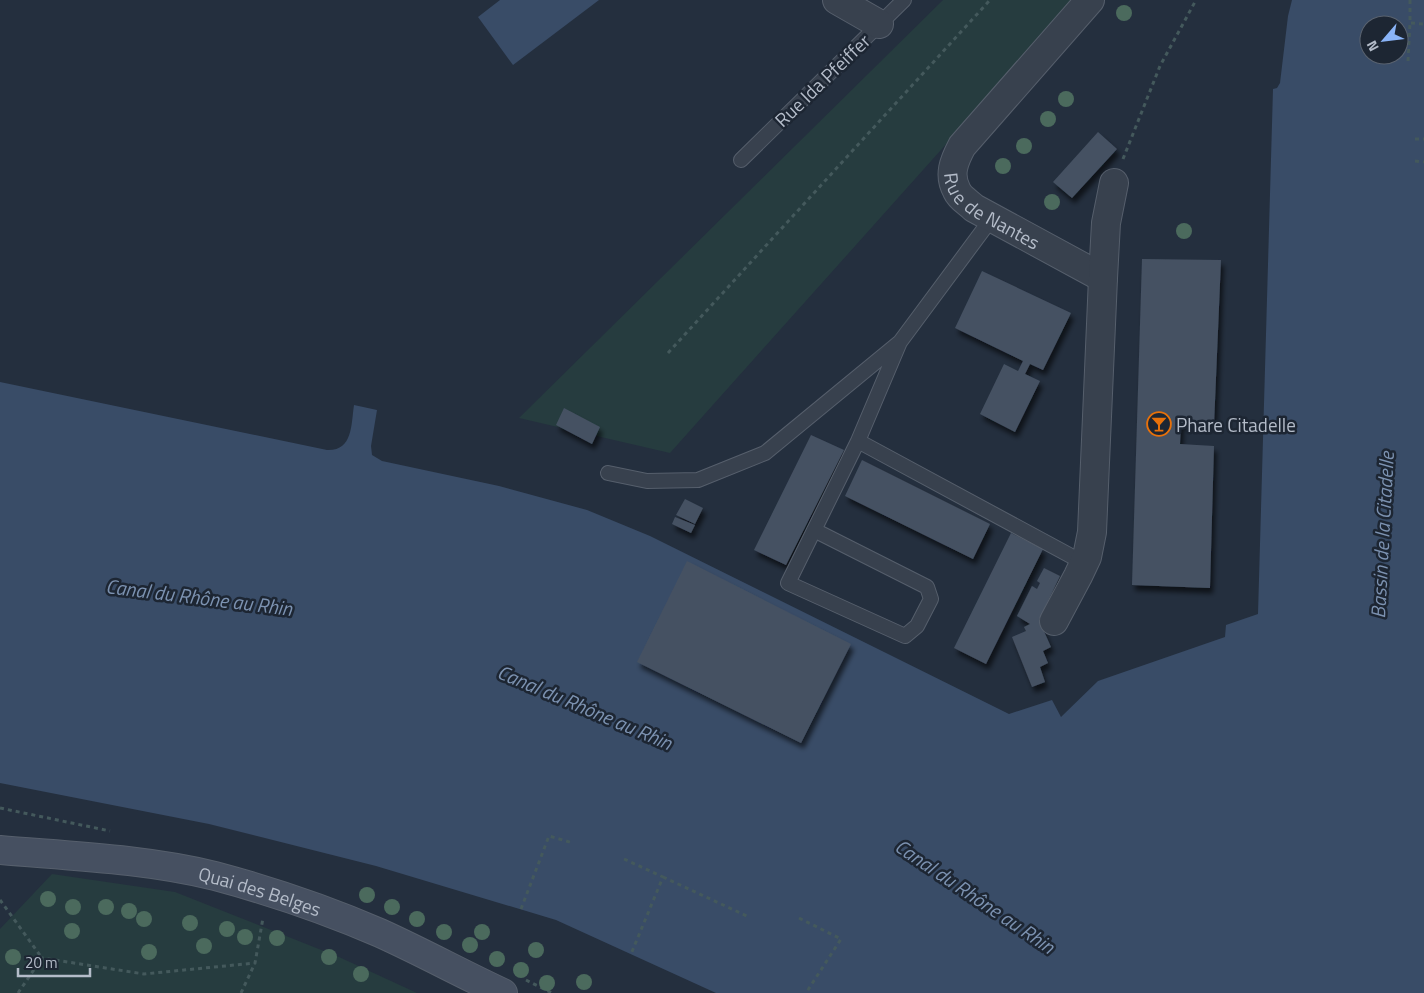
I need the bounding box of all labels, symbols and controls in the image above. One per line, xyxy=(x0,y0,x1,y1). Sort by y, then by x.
north arrow xyxy=(1359,15,1409,65)
street label: Rue Ida Pfeiffer xyxy=(767,26,877,133)
text: N xyxy=(1361,37,1384,56)
street label: Rue de Nantes xyxy=(938,171,1046,256)
place label: Phare Citadelle xyxy=(1176,410,1296,439)
bar icon: Phare Citadelle xyxy=(1146,411,1172,437)
water label: Bassin de la Citadelle xyxy=(1362,449,1402,619)
water label: Canal du Rhône au Rhin xyxy=(104,570,295,624)
water label: Canal du Rhône au Rhin xyxy=(493,656,678,758)
water label: Canal du Rhône au Rhin xyxy=(889,831,1062,962)
street label: Quai des Belges xyxy=(196,858,326,923)
scale bar xyxy=(18,946,90,978)
text: 20 m xyxy=(25,951,58,974)

